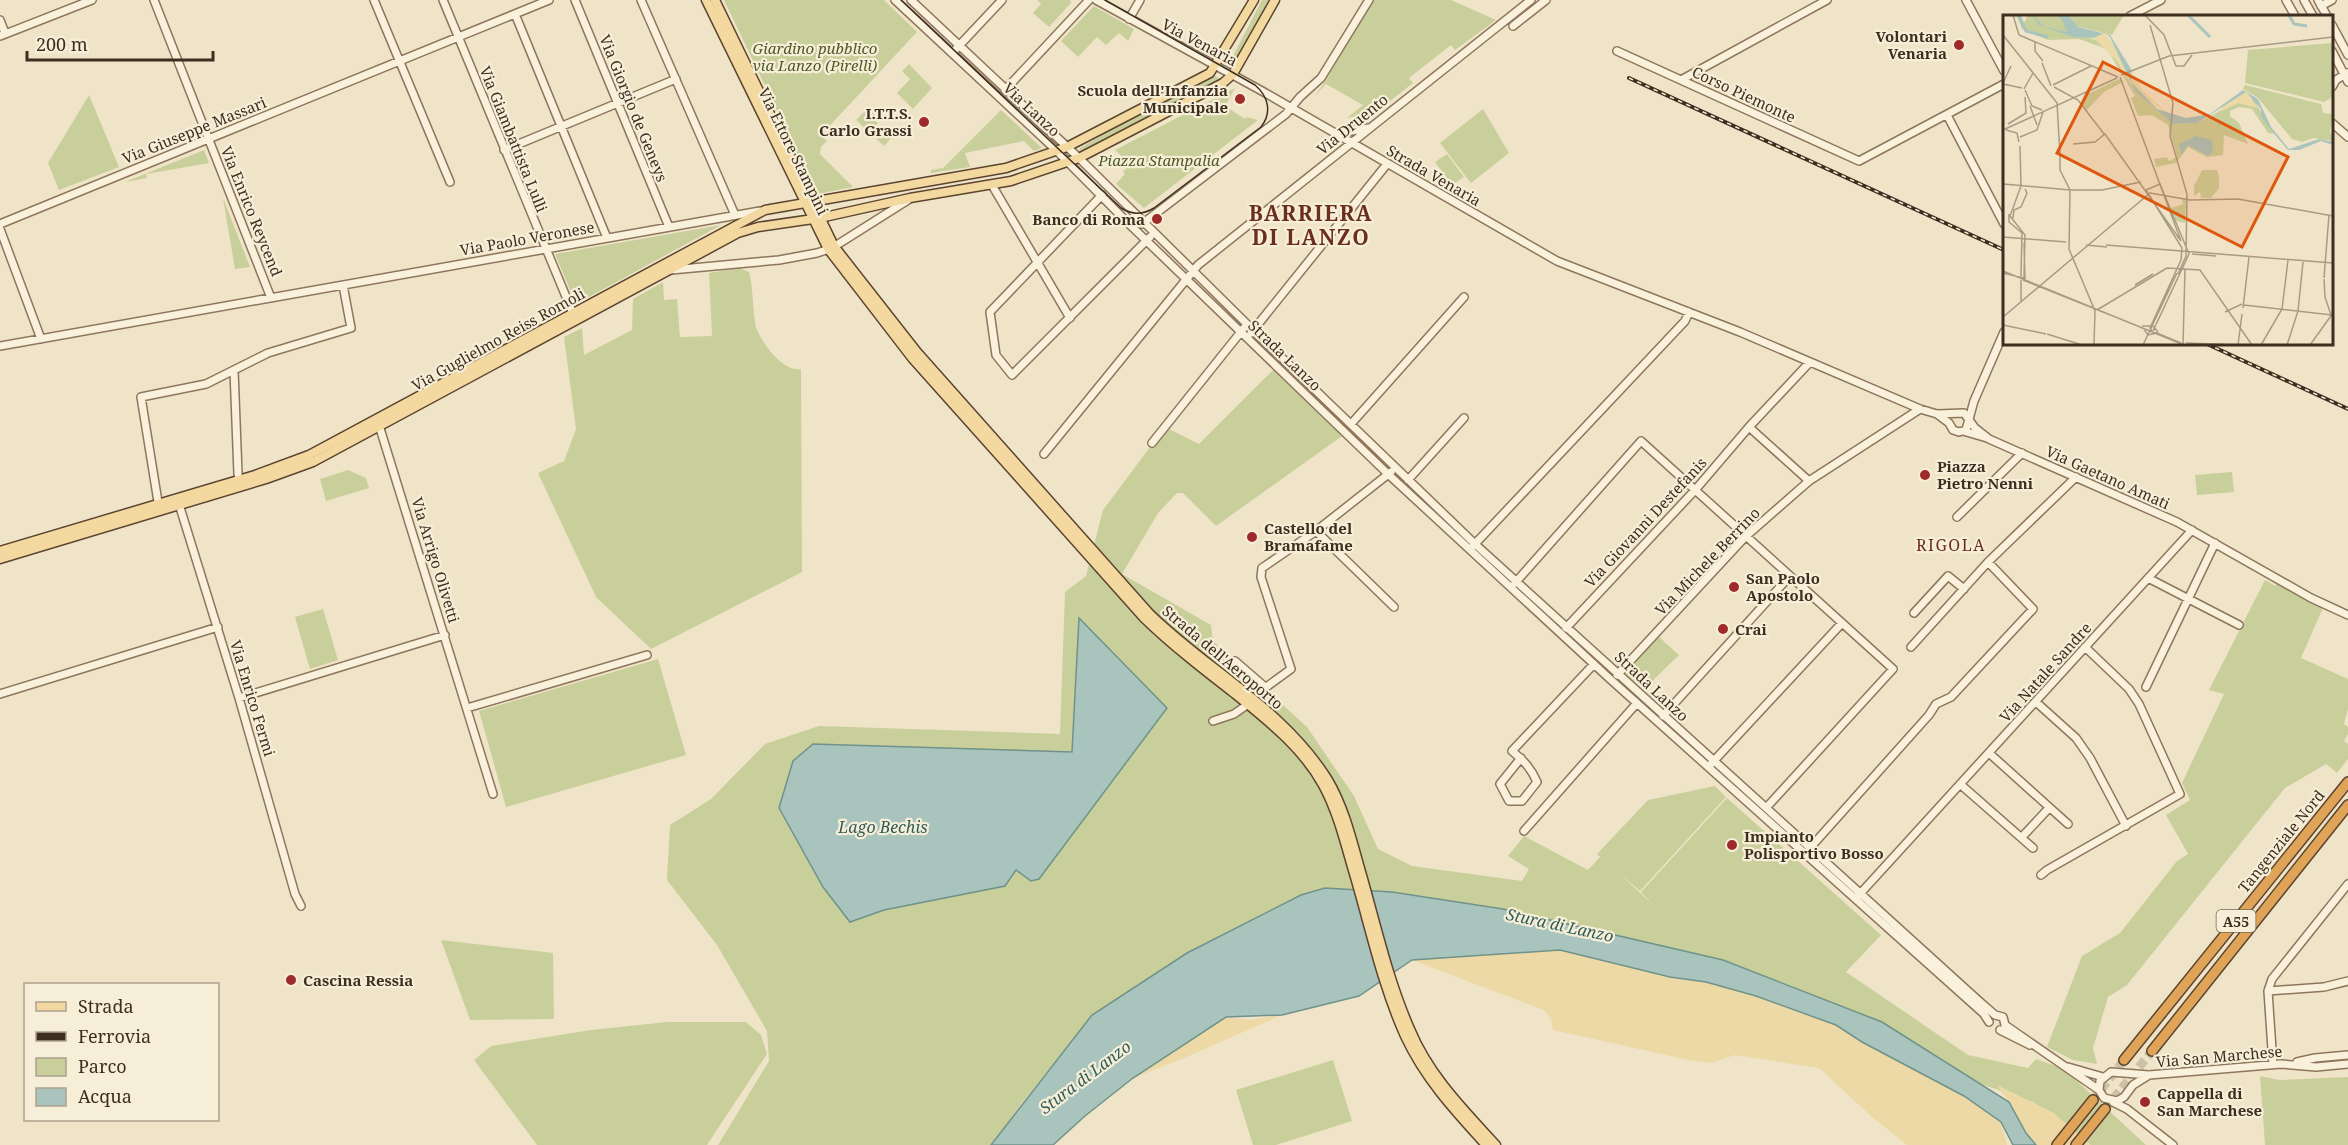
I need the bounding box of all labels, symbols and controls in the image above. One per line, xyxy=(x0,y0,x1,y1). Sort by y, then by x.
street label: Via Venaria xyxy=(1159,14,1241,70)
inset map xyxy=(2003,15,2333,345)
scale bar xyxy=(27,24,213,62)
place label: Volontari Venaria xyxy=(1876,26,1948,63)
text: 200 m xyxy=(36,32,88,56)
street label: Via Giorgio de Geneys xyxy=(595,32,673,185)
park label: Giardino pubblico via Lanzo (Pirelli) xyxy=(753,38,877,75)
marker: Volontari Venaria xyxy=(1952,38,1966,52)
street label: Corso Piemonte xyxy=(1689,61,1799,127)
street label: Via Giambattista Lulli xyxy=(476,63,553,215)
street label: Via Lanzo xyxy=(999,77,1065,141)
place label: Scuola dell'Infanzia Municipale xyxy=(1077,80,1228,117)
street label: Via Ettore Stampini xyxy=(754,84,834,218)
street label: Via Druento xyxy=(1312,89,1392,159)
street label: Via Giuseppe Massari xyxy=(119,92,269,168)
marker: Scuola dell'Infanzia Municipale xyxy=(1233,92,1247,106)
place label: I.T.T.S. Carlo Grassi xyxy=(819,103,913,140)
marker: I.T.T.S. Carlo Grassi xyxy=(917,115,931,129)
street label: Strada Venaria xyxy=(1383,140,1485,210)
street label: Via Enrico Reycend xyxy=(217,143,287,279)
park label: Piazza Stampalia xyxy=(1097,150,1220,170)
district label: BARRIERA DI LANZO xyxy=(1249,199,1373,251)
place label: Banco di Roma xyxy=(1032,209,1145,229)
marker: Banco di Roma xyxy=(1150,212,1164,226)
street label: Via Paolo Veronese xyxy=(458,216,596,260)
street label: Via Guglielmo Reiss Romoli xyxy=(408,283,588,395)
street label: Strada Lanzo xyxy=(1244,315,1326,395)
street label: Via Gaetano Amati xyxy=(2043,441,2173,513)
street label: Via Giovanni Destefanis xyxy=(1579,453,1711,591)
place label: Piazza Pietro Nenni xyxy=(1937,456,2034,493)
marker: Piazza Pietro Nenni xyxy=(1918,468,1932,482)
street label: Via Arrigo Olivetti xyxy=(407,495,465,625)
street label: Via Michele Berrino xyxy=(1650,503,1764,619)
place label: Castello del Bramafame xyxy=(1264,518,1353,555)
marker: Castello del Bramafame xyxy=(1245,530,1259,544)
district label: RIGOLA xyxy=(1916,534,1986,556)
place label: San Paolo Apostolo xyxy=(1746,568,1820,605)
marker: San Paolo Apostolo xyxy=(1727,580,1741,594)
street label: Strada dell'Aeroporto xyxy=(1158,601,1288,713)
street label: Via Natale Sandre xyxy=(1995,618,2095,726)
place label: Crai xyxy=(1735,619,1768,639)
marker: Crai xyxy=(1716,622,1730,636)
street label: Via Enrico Fermi xyxy=(226,638,280,759)
street label: Strada Lanzo xyxy=(1611,647,1693,725)
street label: Tangenziale Nord xyxy=(2233,786,2329,896)
water label: Lago Bechis xyxy=(837,816,928,838)
place label: Impianto Polisportivo Bosso xyxy=(1744,826,1884,863)
marker: Impianto Polisportivo Bosso xyxy=(1725,838,1739,852)
water label: Stura di Lanzo xyxy=(1504,903,1616,947)
road number: A55 xyxy=(2216,910,2256,932)
place label: Cascina Ressia xyxy=(303,970,413,990)
marker: Cascina Ressia xyxy=(284,973,298,987)
legend xyxy=(24,983,219,1121)
text: Strada xyxy=(78,994,134,1018)
text: Ferrovia xyxy=(78,1024,151,1048)
water label: Stura di Lanzo xyxy=(1035,1035,1135,1119)
street label: Via San Marchese xyxy=(2155,1041,2283,1071)
text: Parco xyxy=(78,1054,127,1078)
place label: Cappella di San Marchese xyxy=(2157,1083,2262,1120)
text: Acqua xyxy=(78,1084,132,1108)
marker: Cappella di San Marchese xyxy=(2138,1095,2152,1109)

